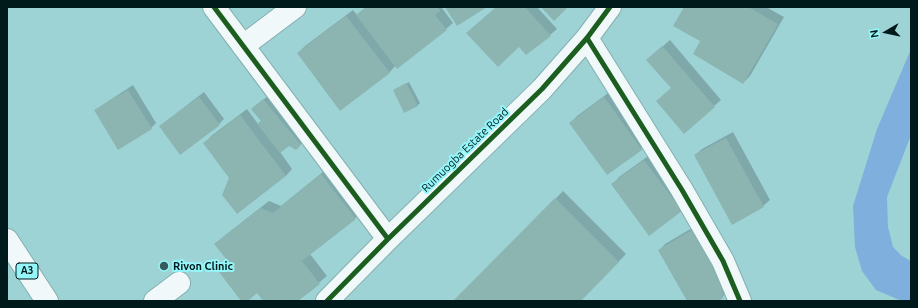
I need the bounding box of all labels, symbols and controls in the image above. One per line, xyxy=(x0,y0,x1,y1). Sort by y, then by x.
north arrow xyxy=(866,12,906,52)
text: N xyxy=(868,29,881,39)
street label: Rumuogba Estate Road xyxy=(419,105,511,195)
place label: Rivon Clinic xyxy=(173,259,233,273)
marker: Rivon Clinic xyxy=(158,260,170,272)
road number: A3 xyxy=(16,263,38,279)

